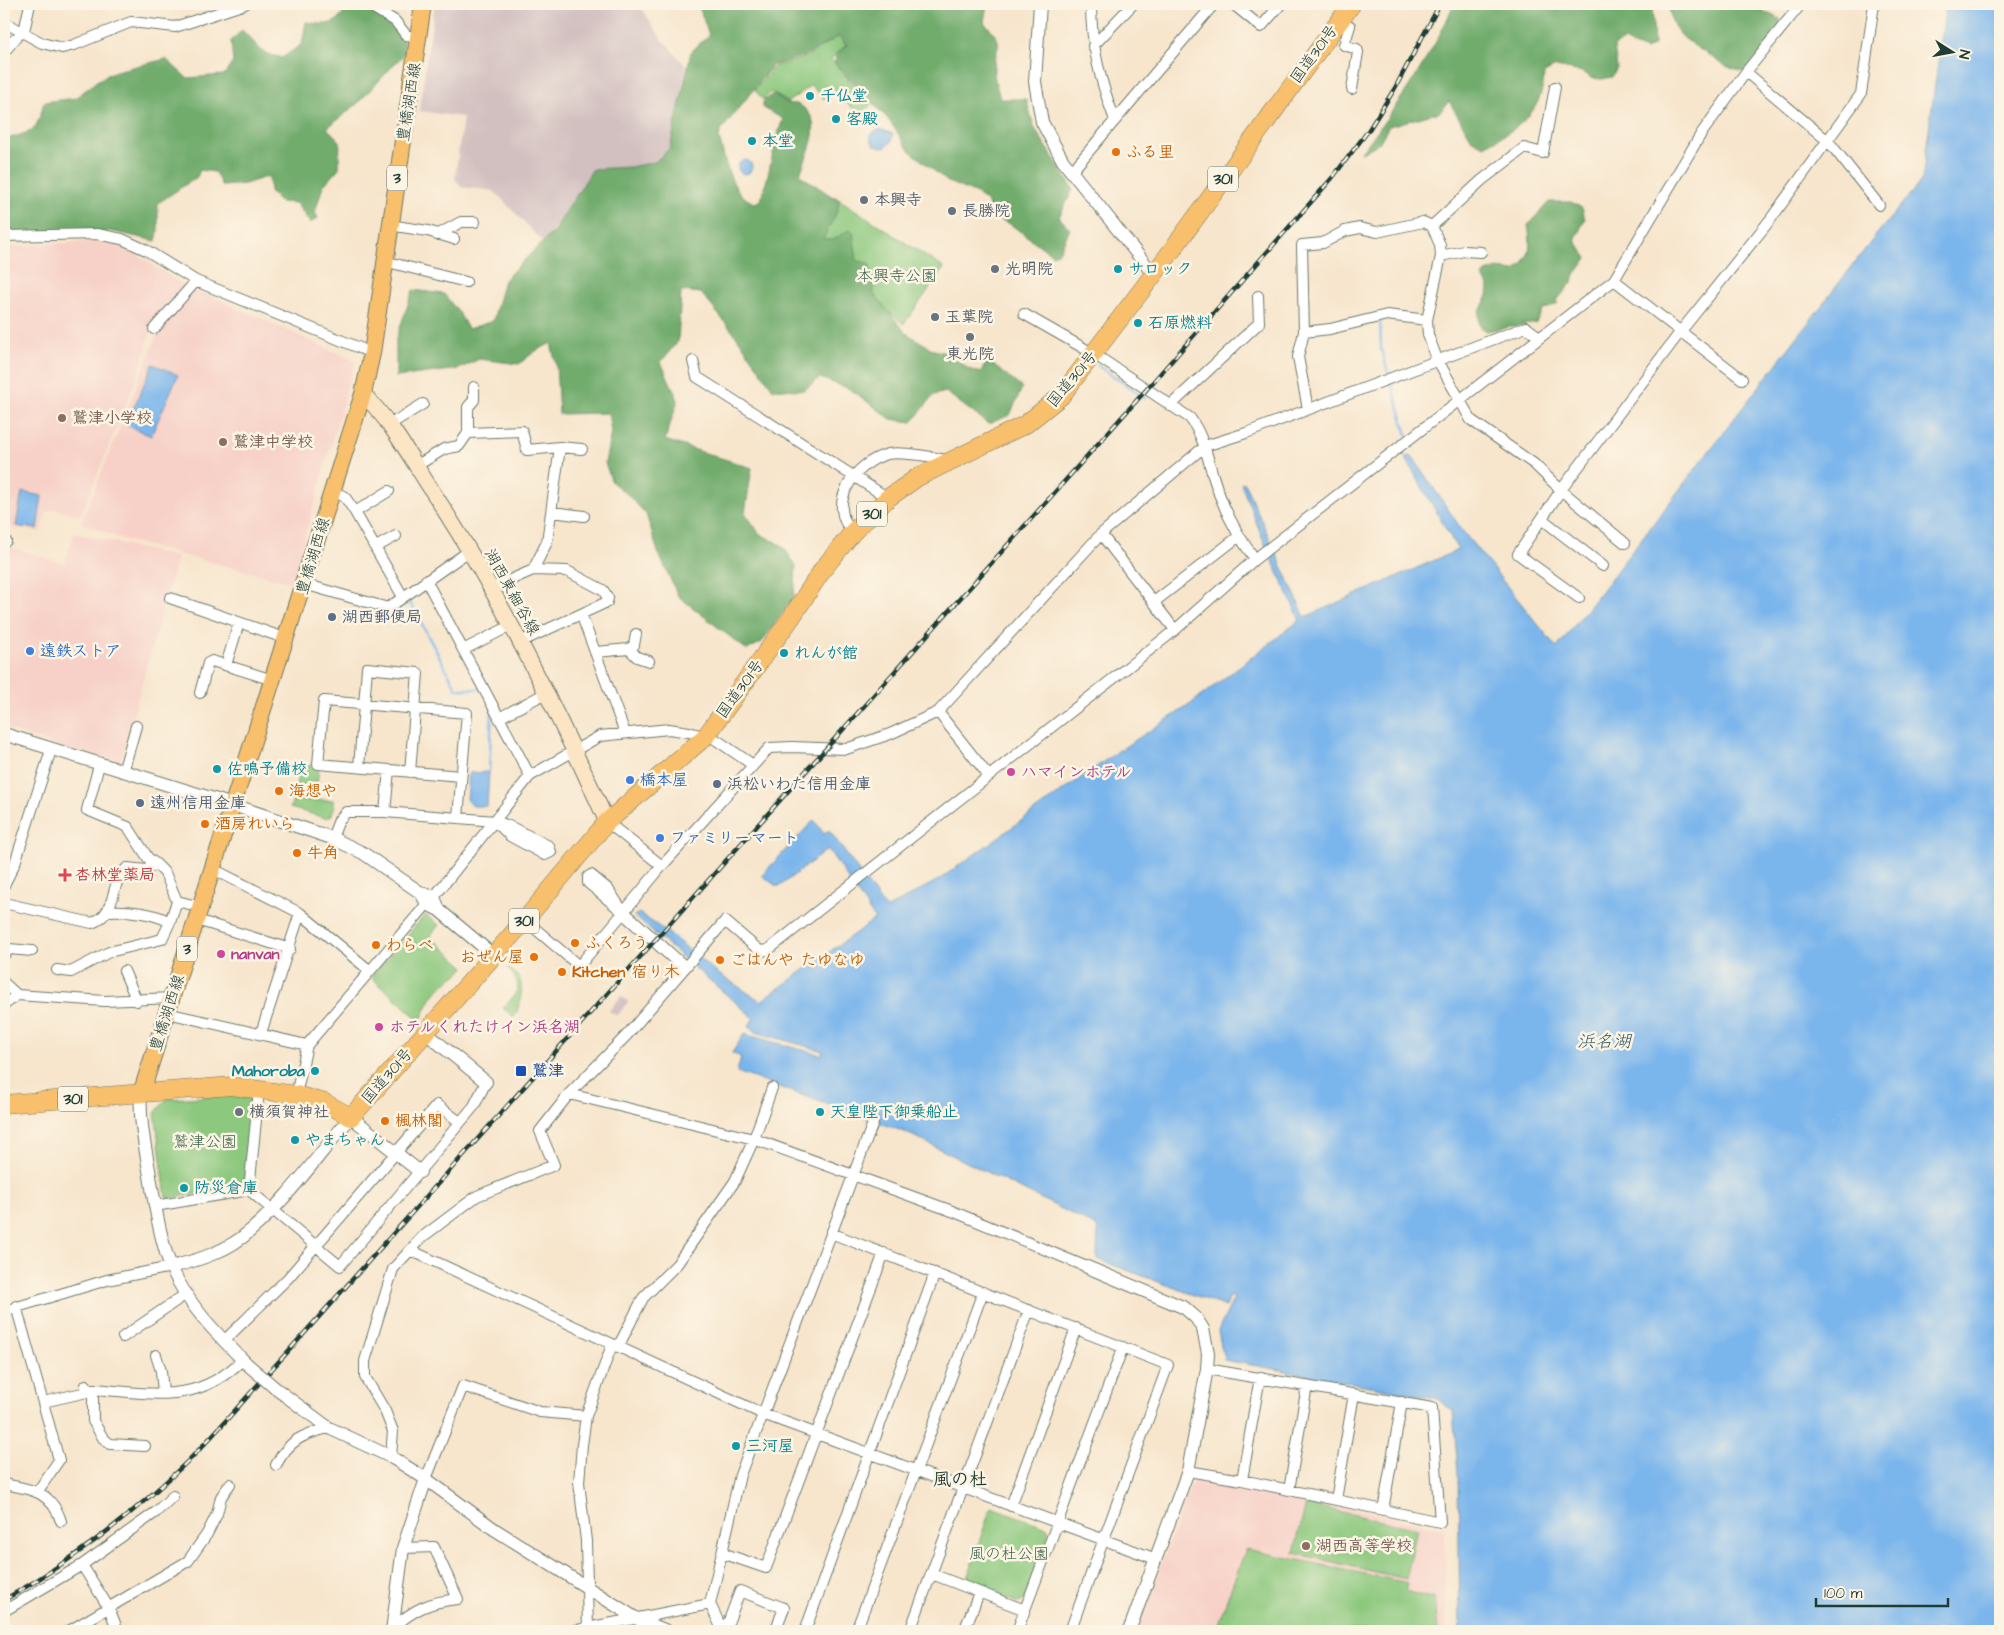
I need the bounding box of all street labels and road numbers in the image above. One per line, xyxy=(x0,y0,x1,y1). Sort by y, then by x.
street label: 国道301号 xyxy=(1285,20,1343,88)
street label: 豊橋湖西線 xyxy=(392,61,426,143)
road number: 3 xyxy=(387,166,407,190)
road number: 301 xyxy=(1208,166,1238,192)
street label: 国道301号 xyxy=(1042,346,1102,412)
road number: 301 xyxy=(857,502,887,526)
street label: 豊橋湖西線 xyxy=(291,515,335,597)
street label: 湖西東細谷線 xyxy=(479,545,545,639)
street label: 国道301号 xyxy=(711,655,769,723)
road number: 301 xyxy=(509,908,539,934)
road number: 3 xyxy=(177,936,197,962)
street label: 豊橋湖西線 xyxy=(144,972,190,1054)
street label: 国道301号 xyxy=(356,1043,418,1109)
road number: 301 xyxy=(58,1086,88,1112)

